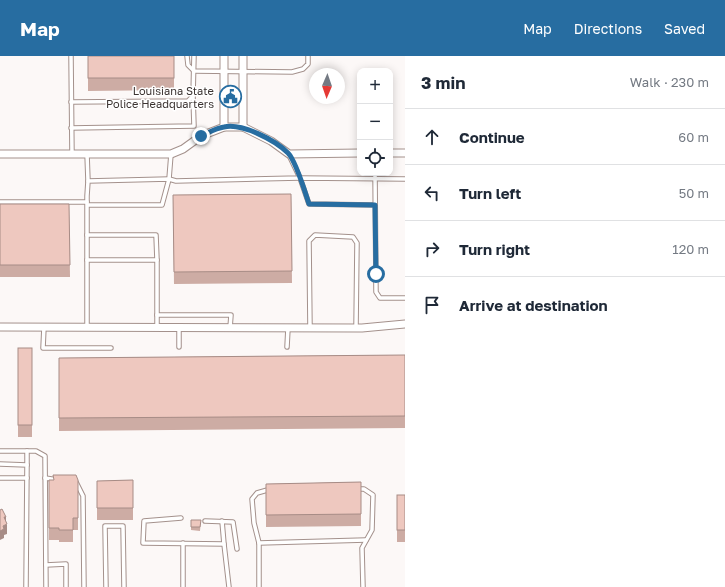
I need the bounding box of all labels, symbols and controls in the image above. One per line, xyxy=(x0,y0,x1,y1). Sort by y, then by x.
text: Map xyxy=(20,17,60,40)
text: Map xyxy=(523,20,552,37)
text: Directions xyxy=(574,20,642,37)
text: Saved xyxy=(664,20,705,37)
north arrow xyxy=(309,68,345,104)
map controls xyxy=(357,68,393,176)
button: + xyxy=(357,68,393,104)
text: 3 min xyxy=(421,72,465,93)
text: Walk · 230 m xyxy=(630,74,709,90)
place label: Louisiana State Police Headquarters xyxy=(106,84,214,110)
public building icon: Louisiana State Police Headquarters xyxy=(217,84,243,110)
button: − xyxy=(357,104,393,140)
icon: ahead xyxy=(421,126,443,148)
route end xyxy=(192,127,210,145)
text: Continue xyxy=(459,128,525,146)
text: 60 m xyxy=(678,129,709,145)
button: locate xyxy=(357,140,393,176)
icon: left xyxy=(421,182,443,204)
text: Turn left xyxy=(459,184,521,202)
text: 50 m xyxy=(679,185,709,201)
icon: right xyxy=(421,238,443,260)
text: Turn right xyxy=(459,240,530,258)
text: 120 m xyxy=(672,241,709,257)
route start xyxy=(367,265,385,283)
icon: arrive xyxy=(421,294,443,316)
text: Arrive at destination xyxy=(459,296,608,314)

